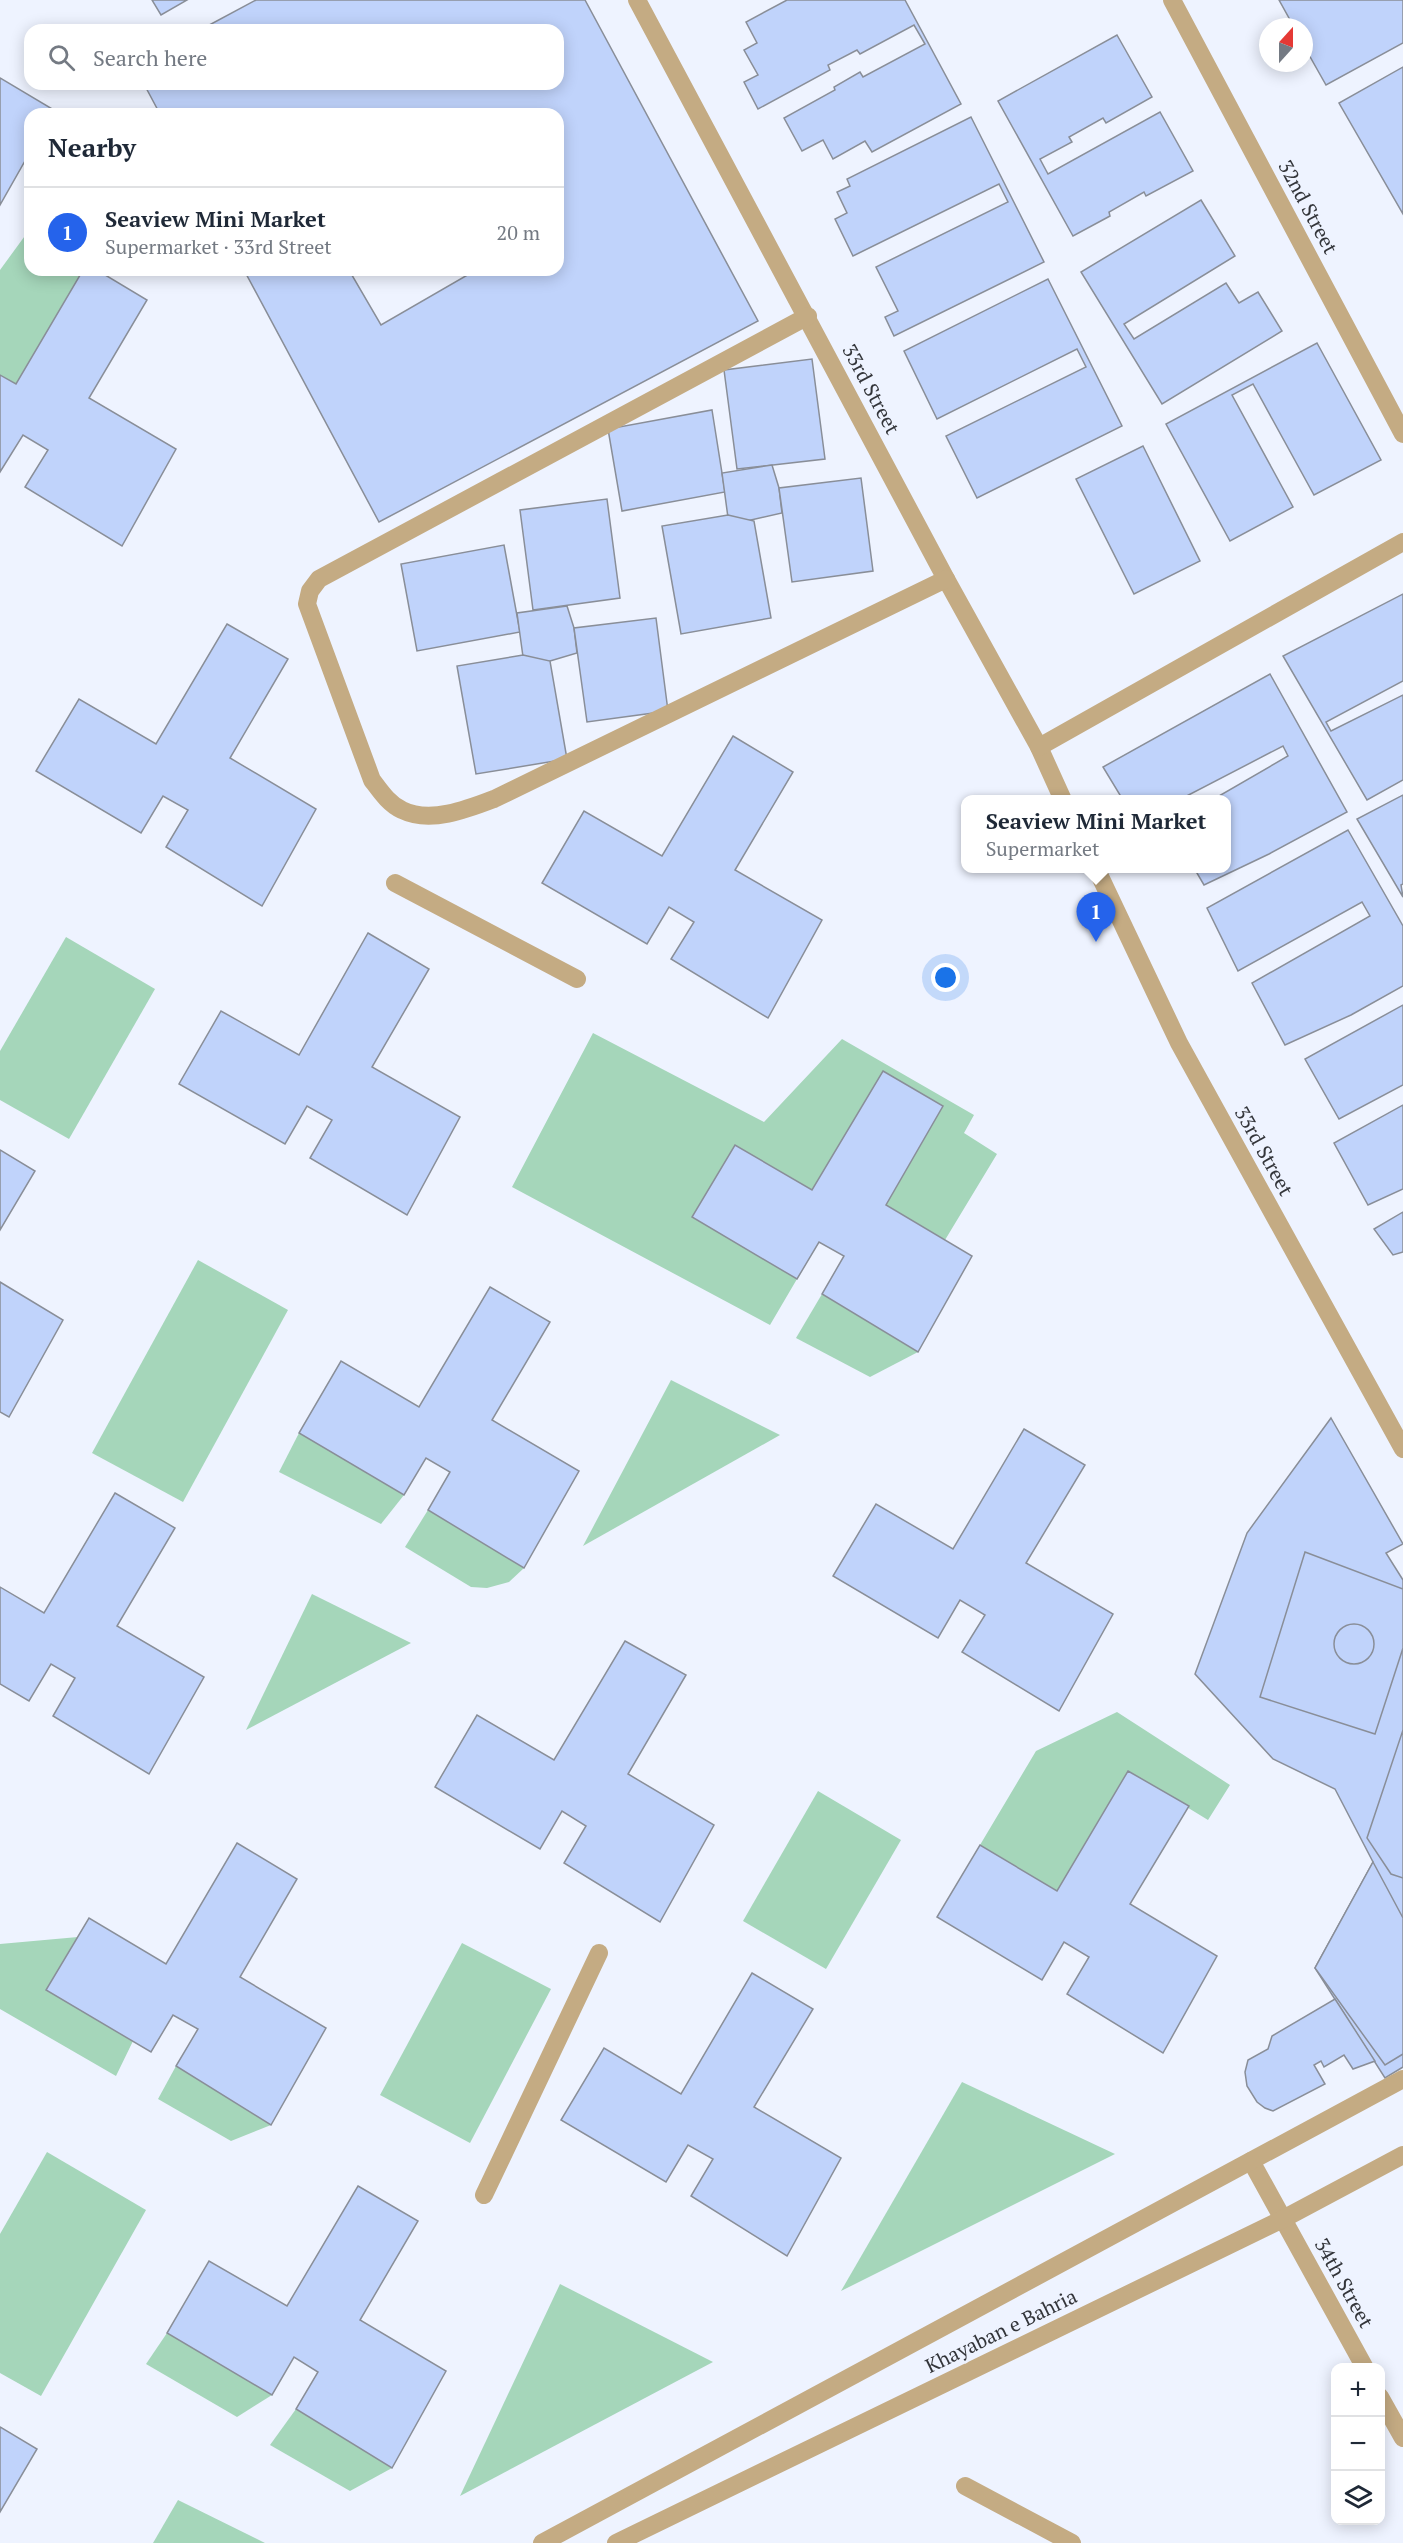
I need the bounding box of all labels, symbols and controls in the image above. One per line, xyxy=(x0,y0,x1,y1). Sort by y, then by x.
north arrow xyxy=(1259,18,1313,72)
search box xyxy=(24,24,564,90)
icon: search xyxy=(45,41,78,74)
text: Search here xyxy=(93,43,207,72)
text: Nearby xyxy=(48,130,136,164)
street label: 32nd Street xyxy=(1272,155,1345,259)
text: Seaview Mini Market xyxy=(105,204,326,233)
text: 1 xyxy=(62,219,73,246)
text: 20 m xyxy=(497,219,540,246)
text: Supermarket · 33rd Street xyxy=(105,233,332,260)
street label: 33rd Street xyxy=(836,339,907,439)
popup xyxy=(961,795,1231,873)
text: Seaview Mini Market xyxy=(986,806,1206,835)
text: Supermarket xyxy=(986,835,1100,862)
pin: 1 xyxy=(1076,892,1116,942)
your location xyxy=(931,963,960,992)
street label: 33rd Street xyxy=(1229,1101,1300,1201)
street label: 34th Street xyxy=(1309,2233,1380,2333)
street label: Khayaban e Bahria xyxy=(920,2282,1081,2379)
map controls xyxy=(1331,2363,1385,2525)
button: + xyxy=(1331,2363,1385,2417)
button: − xyxy=(1331,2417,1385,2471)
button: layers xyxy=(1331,2471,1385,2525)

